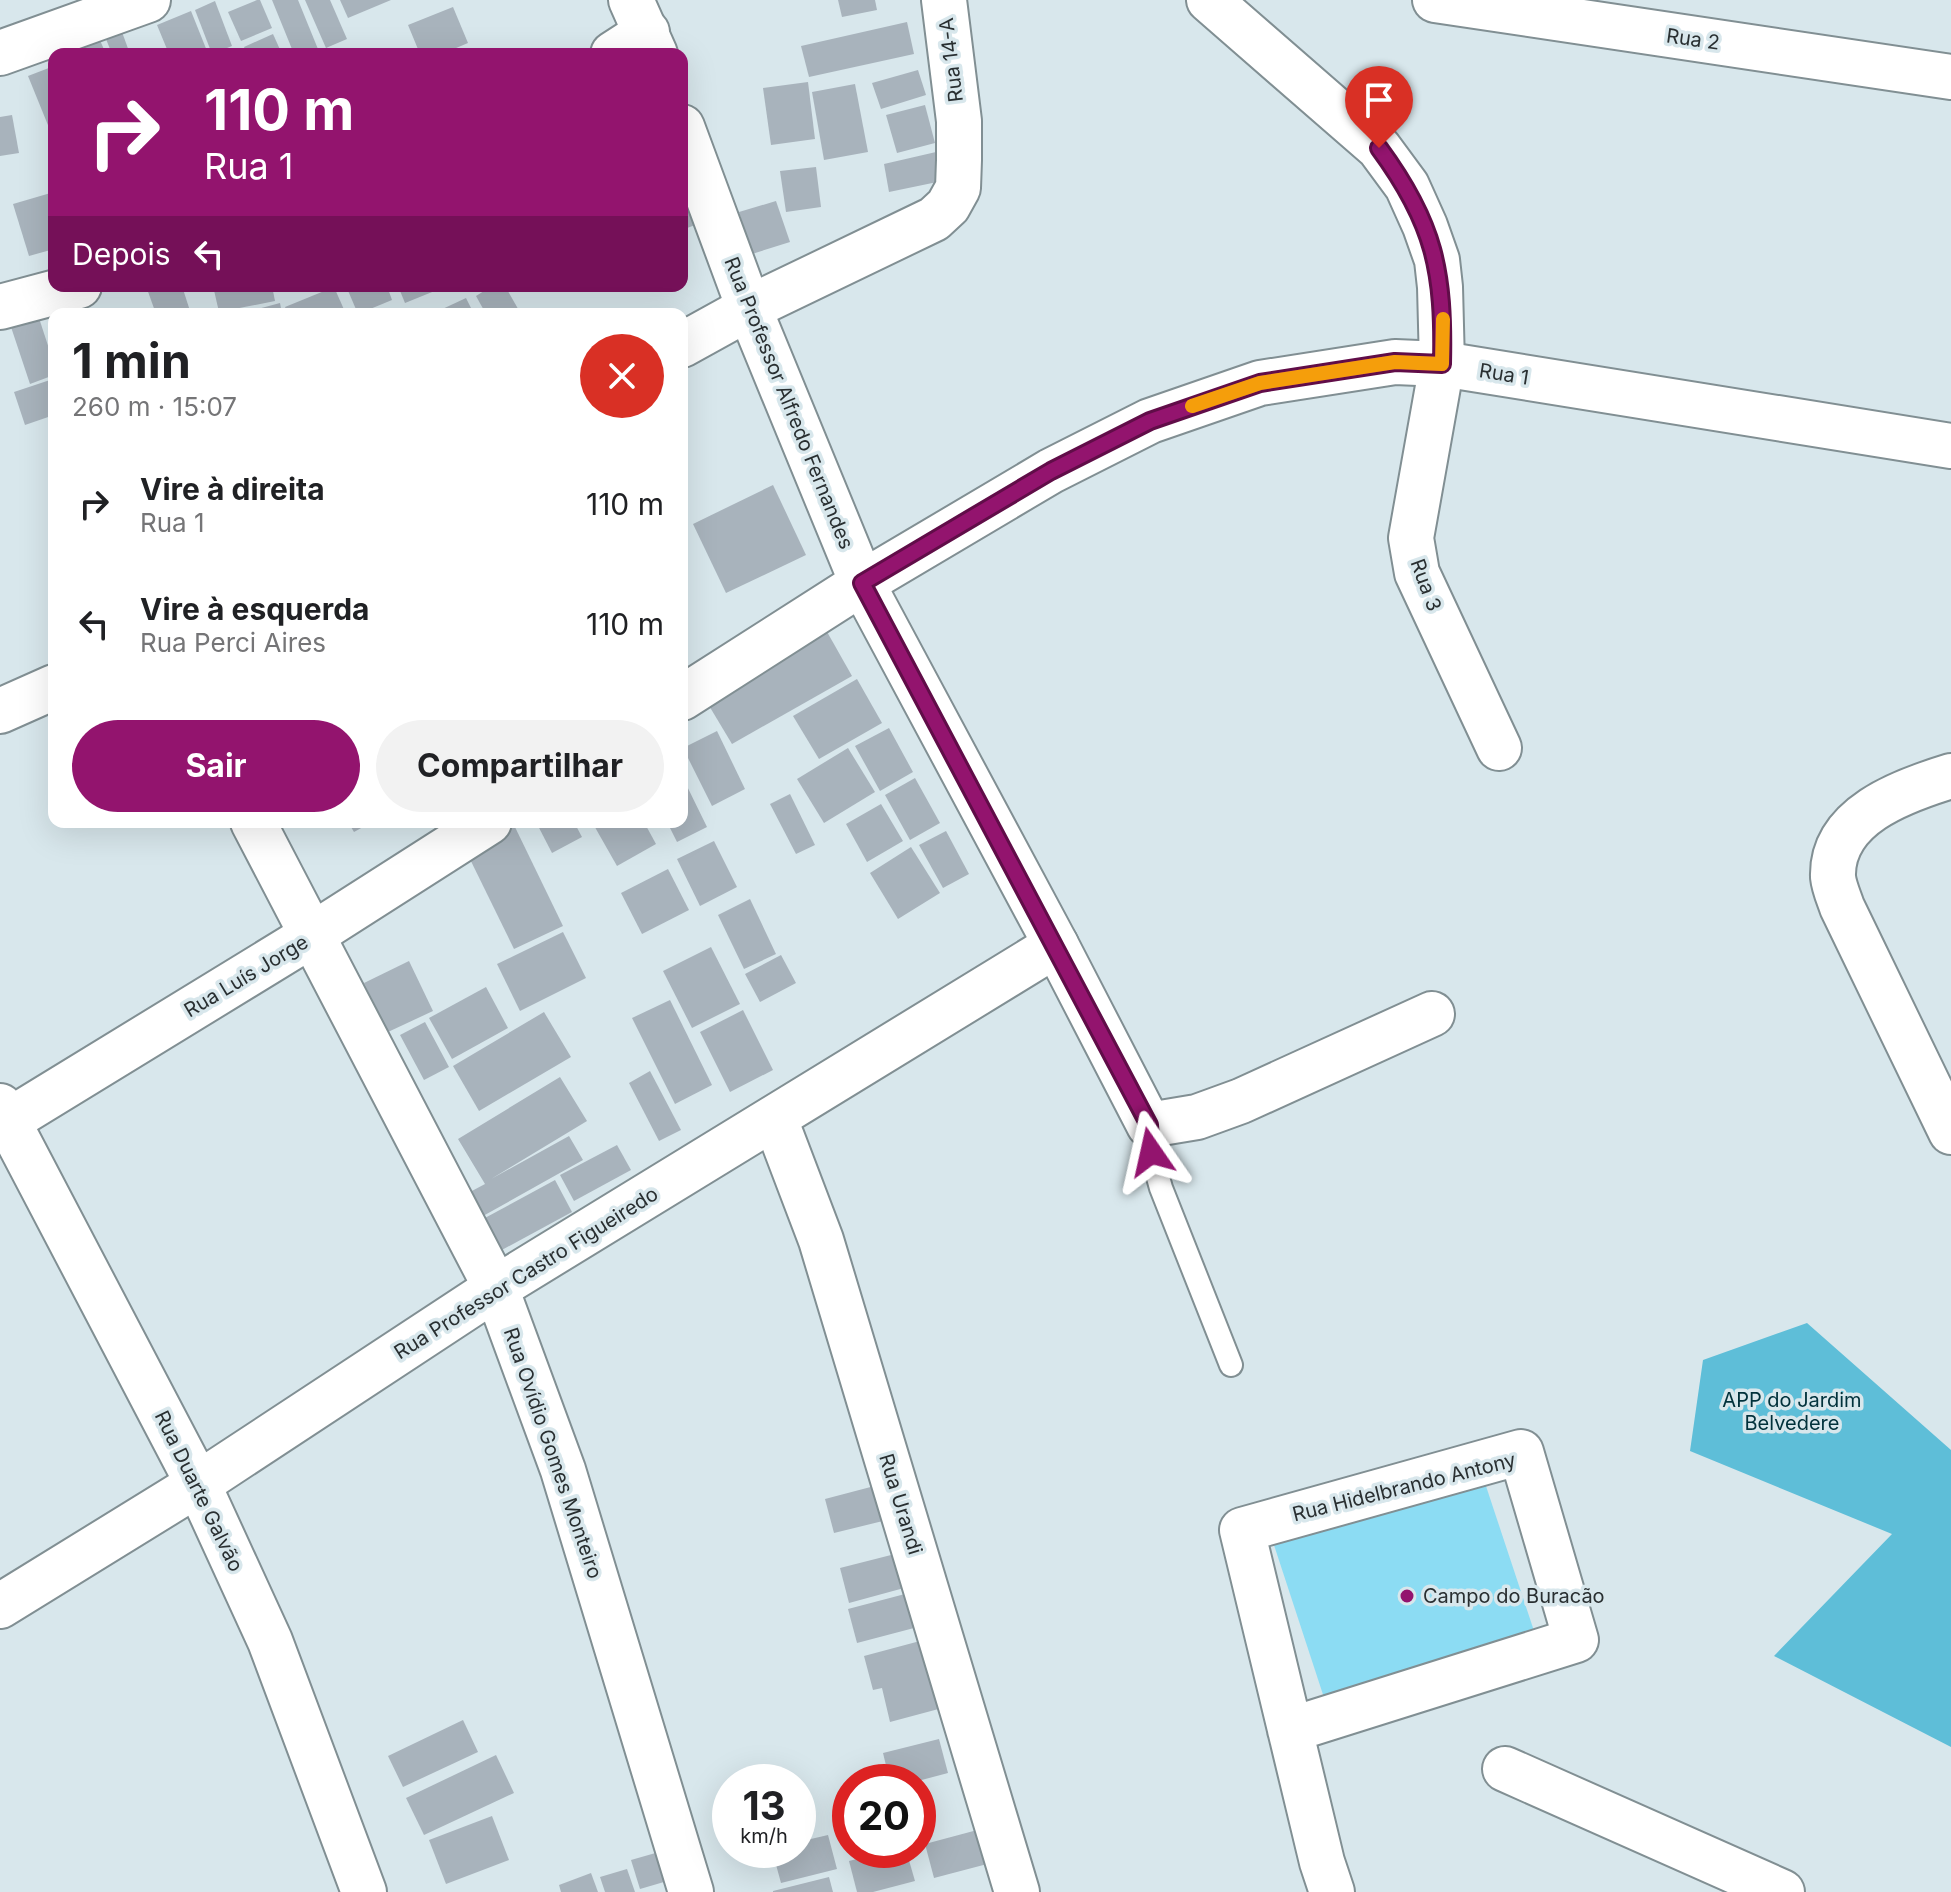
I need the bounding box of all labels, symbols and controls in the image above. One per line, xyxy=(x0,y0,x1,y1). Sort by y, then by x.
street label: Rua 14-A xyxy=(934,16,968,104)
street label: Rua 2 xyxy=(1665,23,1721,55)
pin xyxy=(1345,66,1413,148)
text: 110 m xyxy=(204,76,354,144)
icon: arrive xyxy=(1357,78,1401,122)
icon: right xyxy=(72,80,176,184)
text: Rua 1 xyxy=(204,144,293,188)
icon: left xyxy=(187,232,231,276)
text: Depois xyxy=(72,236,171,272)
street label: Rua Professor Alfredo Fernandes xyxy=(719,253,859,553)
text: 1 min xyxy=(72,331,191,390)
button: close xyxy=(580,334,664,418)
street label: Rua 1 xyxy=(1478,358,1530,390)
text: 260 m · 15:07 xyxy=(72,391,237,422)
text: Vire à direita xyxy=(140,471,325,507)
icon: right xyxy=(72,482,116,526)
text: 110 m xyxy=(586,486,664,522)
text: Rua 1 xyxy=(140,507,205,538)
street label: Rua 3 xyxy=(1406,556,1446,614)
text: Vire à esquerda xyxy=(140,591,369,627)
icon: left xyxy=(72,602,116,646)
text: 110 m xyxy=(586,606,664,642)
text: Rua Perci Aires xyxy=(140,627,326,658)
button: Sair xyxy=(72,720,360,812)
button: Compartilhar xyxy=(376,720,664,812)
street label: Rua Luís Jorge xyxy=(180,930,312,1022)
position arrow xyxy=(1109,1110,1193,1194)
street label: Rua Professor Castro Figueiredo xyxy=(390,1182,662,1364)
street label: Rua Ovídio Gomes Monteiro xyxy=(499,1324,607,1582)
park label: APP do Jardim Belvedere xyxy=(1722,1388,1862,1435)
street label: Rua Duarte Galvão xyxy=(150,1407,248,1575)
street label: Rua Hidelbrando Antony xyxy=(1290,1448,1518,1526)
street label: Rua Urandi xyxy=(874,1451,928,1557)
place label: Campo do Buracão xyxy=(1423,1584,1605,1608)
marker: Campo do Buracão xyxy=(1398,1587,1416,1605)
speed limit sign: 20 xyxy=(832,1764,936,1868)
text: 13 xyxy=(742,1781,786,1830)
text: km/h xyxy=(740,1824,788,1848)

